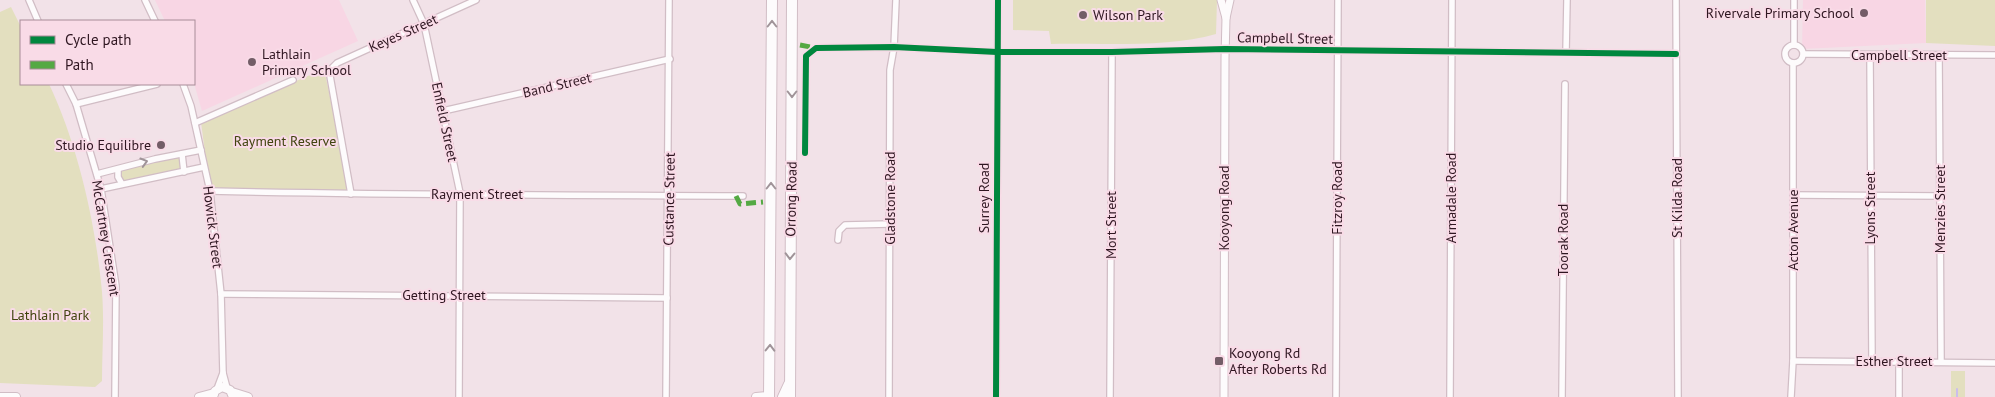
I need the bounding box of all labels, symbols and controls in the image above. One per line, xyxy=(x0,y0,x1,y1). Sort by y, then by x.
place label: Rivervale Primary School xyxy=(1706,4,1854,22)
place label: Wilson Park xyxy=(1093,6,1163,24)
marker: Rivervale Primary School xyxy=(1858,7,1870,19)
marker: Wilson Park xyxy=(1077,9,1089,21)
street label: Keyes Street xyxy=(366,10,440,56)
legend xyxy=(20,20,195,85)
one-way arrow xyxy=(767,20,777,28)
street label: Campbell Street xyxy=(1237,28,1333,48)
text: Cycle path xyxy=(65,30,131,49)
place label: Lathlain Primary School xyxy=(262,45,351,79)
street label: Campbell Street xyxy=(1851,46,1947,64)
text: Path xyxy=(65,55,94,74)
marker: Lathlain Primary School xyxy=(246,56,258,68)
street label: Band Street xyxy=(521,68,593,102)
street label: Enfield Street xyxy=(428,81,462,164)
one-way arrow xyxy=(787,90,797,98)
park label: Rayment Reserve xyxy=(234,132,336,150)
place label: Studio Equilibre xyxy=(55,136,151,154)
marker: Studio Equilibre xyxy=(155,139,167,151)
street label: Gladstone Road xyxy=(881,151,899,245)
street label: Custance Street xyxy=(659,152,679,246)
street label: Armadale Road xyxy=(1442,153,1460,243)
one-way arrow xyxy=(140,157,149,168)
street label: St Kilda Road xyxy=(1668,158,1686,238)
street label: Orrong Road xyxy=(781,161,801,237)
street label: Fitzroy Road xyxy=(1328,161,1346,235)
street label: Surrey Road xyxy=(975,163,993,233)
street label: Kooyong Road xyxy=(1215,165,1233,251)
street label: Menzies Street xyxy=(1931,165,1949,253)
street label: Lyons Street xyxy=(1861,171,1879,244)
street label: McCartney Crescent xyxy=(88,179,124,298)
one-way arrow xyxy=(766,182,776,190)
street label: Howick Street xyxy=(199,185,227,269)
street label: Rayment Street xyxy=(431,185,523,203)
street label: Acton Avenue xyxy=(1784,189,1802,271)
street label: Mort Street xyxy=(1102,191,1120,259)
street label: Toorak Road xyxy=(1554,204,1572,276)
one-way arrow xyxy=(785,253,795,261)
street label: Getting Street xyxy=(402,286,486,304)
park label: Lathlain Park xyxy=(11,306,89,324)
one-way arrow xyxy=(765,344,775,352)
place label: Kooyong Rd After Roberts Rd xyxy=(1229,344,1327,378)
street label: Esther Street xyxy=(1855,352,1933,370)
marker: Kooyong Rd After Roberts Rd xyxy=(1213,355,1225,367)

